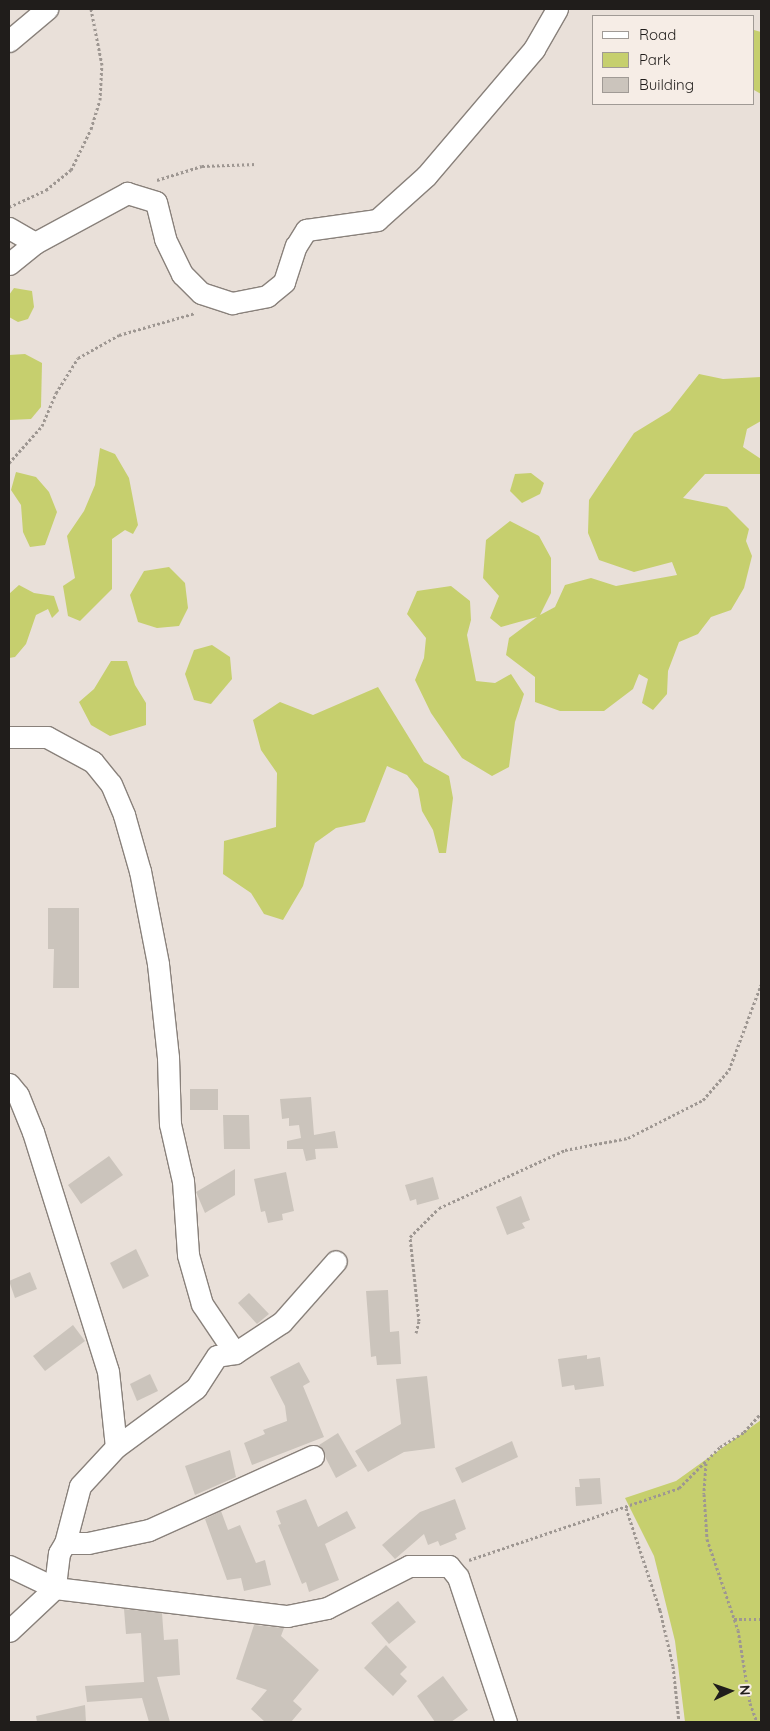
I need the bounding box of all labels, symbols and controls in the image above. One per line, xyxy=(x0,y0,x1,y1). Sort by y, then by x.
legend xyxy=(592,15,755,105)
text: Road xyxy=(639,25,676,44)
text: Park xyxy=(639,50,671,69)
text: Building xyxy=(639,75,694,94)
north arrow xyxy=(705,1666,755,1716)
text: N xyxy=(736,1685,754,1696)

